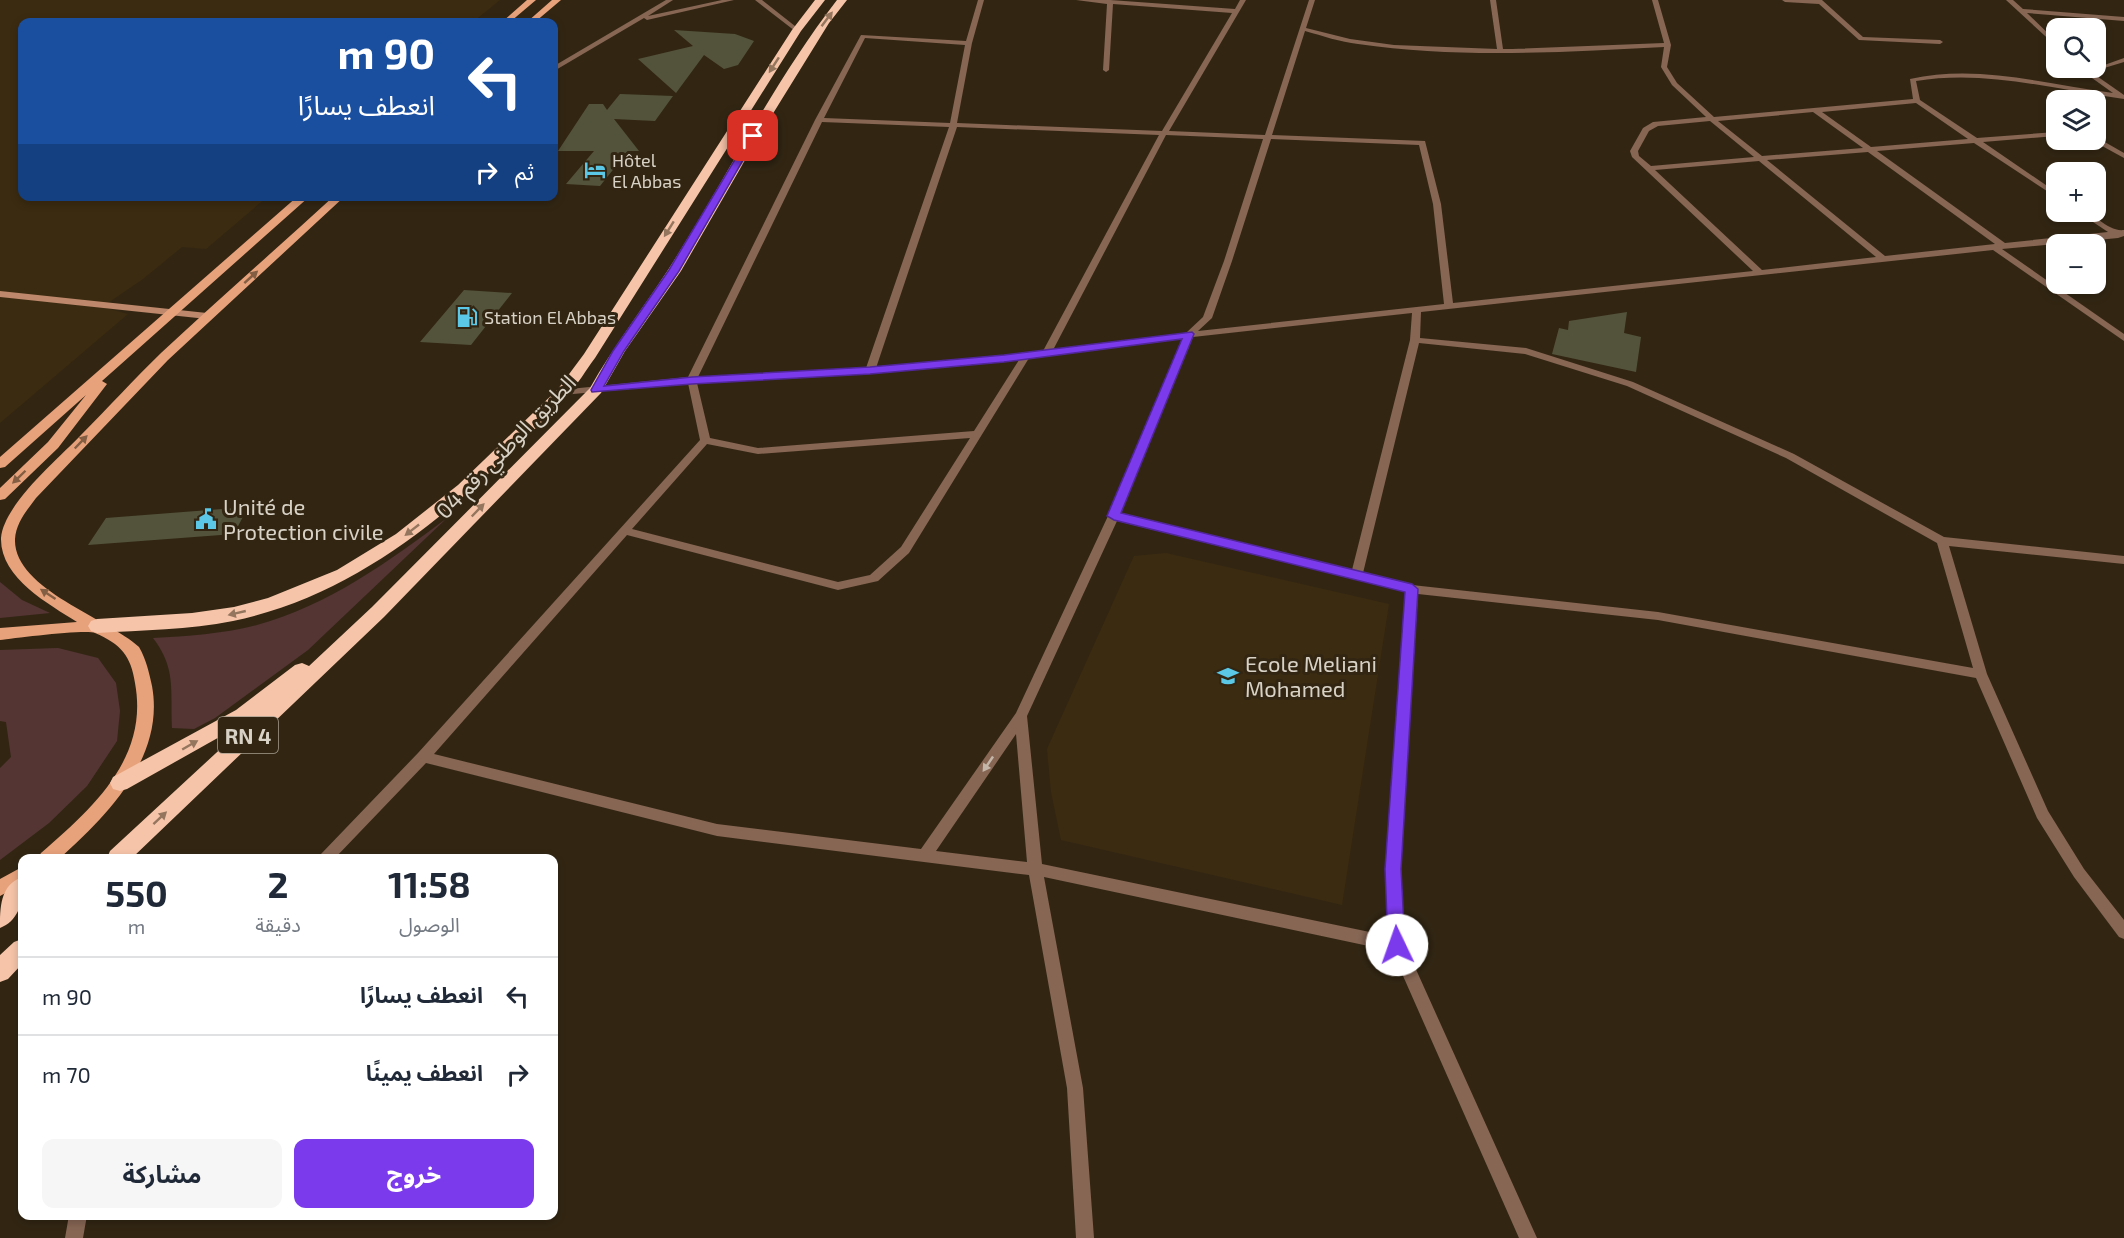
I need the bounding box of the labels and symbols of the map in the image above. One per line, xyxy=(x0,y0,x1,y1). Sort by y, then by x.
one-way arrow xyxy=(821,12,833,28)
one-way arrow xyxy=(769,57,780,73)
pin xyxy=(727,110,778,161)
place label: Hôtel El Abbas xyxy=(612,149,681,192)
hotel icon: Hôtel El Abbas xyxy=(583,158,607,182)
one-way arrow xyxy=(664,221,675,237)
one-way arrow xyxy=(243,271,258,284)
fuel station icon: Station El Abbas xyxy=(455,305,479,329)
place label: Station El Abbas xyxy=(484,306,616,328)
street label: الطريق الوطني رقم 04 xyxy=(430,369,584,527)
one-way arrow xyxy=(74,435,88,450)
one-way arrow xyxy=(13,470,27,484)
place label: Unité de Protection civile xyxy=(223,493,384,544)
one-way arrow xyxy=(471,503,485,518)
public building icon: Unité de Protection civile xyxy=(194,507,218,531)
one-way arrow xyxy=(404,524,419,536)
one-way arrow xyxy=(40,589,56,600)
one-way arrow xyxy=(227,609,246,618)
place label: Ecole Meliani Mohamed xyxy=(1245,650,1377,701)
school or university icon: Ecole Meliani Mohamed xyxy=(1216,664,1240,688)
road number: RN 4 xyxy=(218,717,278,753)
one-way arrow xyxy=(182,740,198,751)
one-way arrow xyxy=(982,756,993,773)
one-way arrow xyxy=(153,811,168,825)
position arrow xyxy=(1365,913,1429,977)

